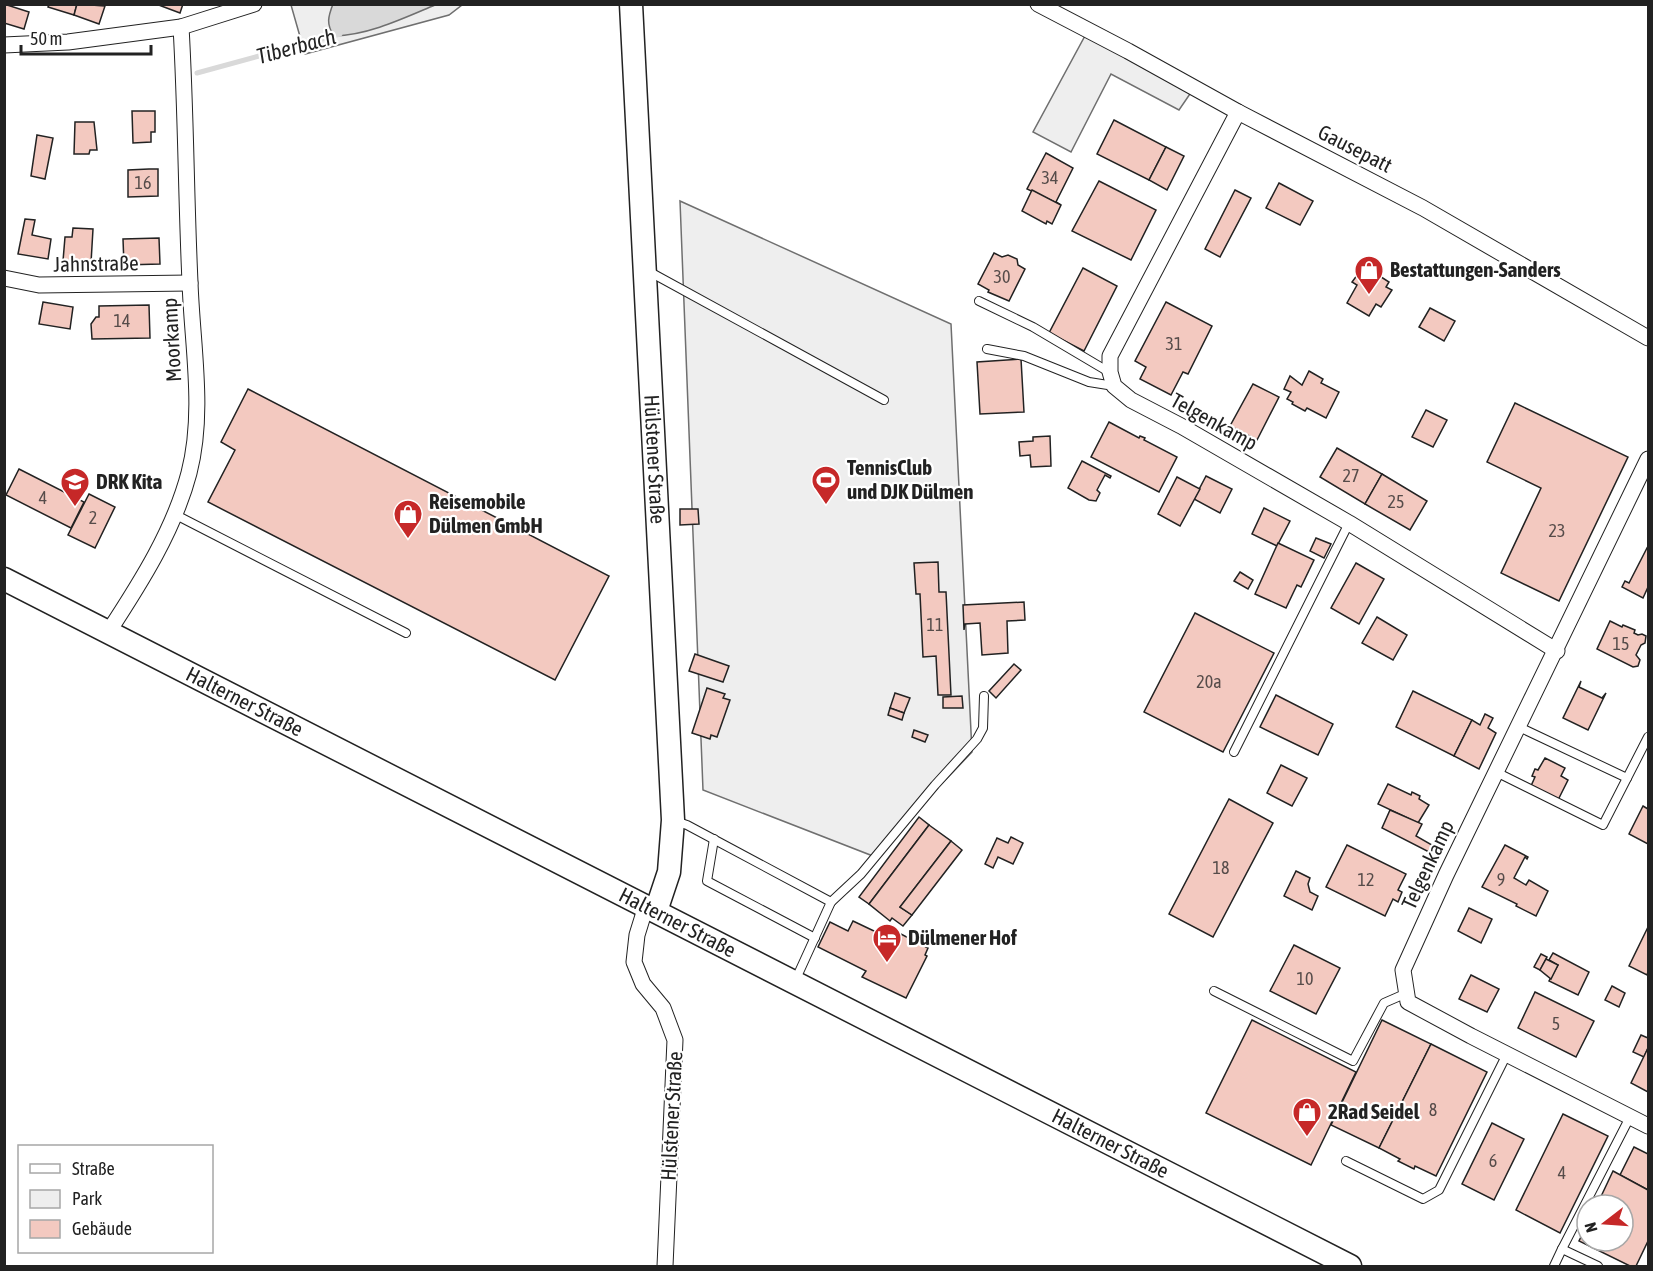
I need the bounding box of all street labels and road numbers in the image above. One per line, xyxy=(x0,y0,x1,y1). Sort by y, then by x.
street label: Gausepatt xyxy=(1314,119,1396,177)
street label: Jahnstraße xyxy=(53,250,139,276)
street label: Moorkamp xyxy=(157,297,185,383)
street label: Telgenkamp xyxy=(1167,388,1262,455)
street label: Hülstener Straße xyxy=(640,394,671,525)
street label: Halterner Straße xyxy=(183,661,307,741)
street label: Telgenkamp xyxy=(1396,816,1458,913)
street label: Halterner Straße xyxy=(615,882,740,962)
street label: Hülstener Straße xyxy=(656,1051,686,1181)
street label: Halterner Straße xyxy=(1048,1103,1173,1182)

